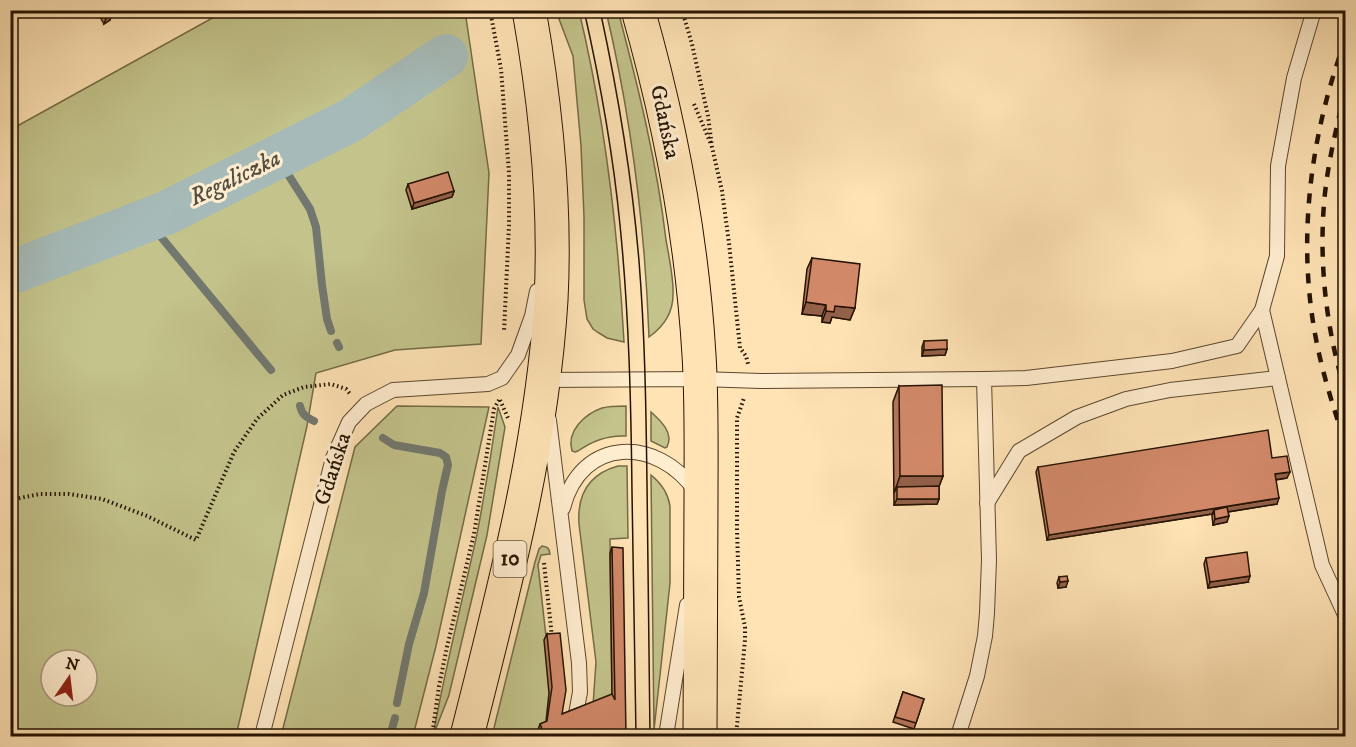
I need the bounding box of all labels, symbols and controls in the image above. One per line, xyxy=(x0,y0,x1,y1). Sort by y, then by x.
street label: Gdańska xyxy=(644,83,686,162)
water label: Regaliczka xyxy=(184,143,286,213)
street label: Gdańska xyxy=(309,429,358,509)
road number: 10 xyxy=(494,541,526,577)
north arrow xyxy=(39,648,99,708)
text: N xyxy=(64,653,81,676)

